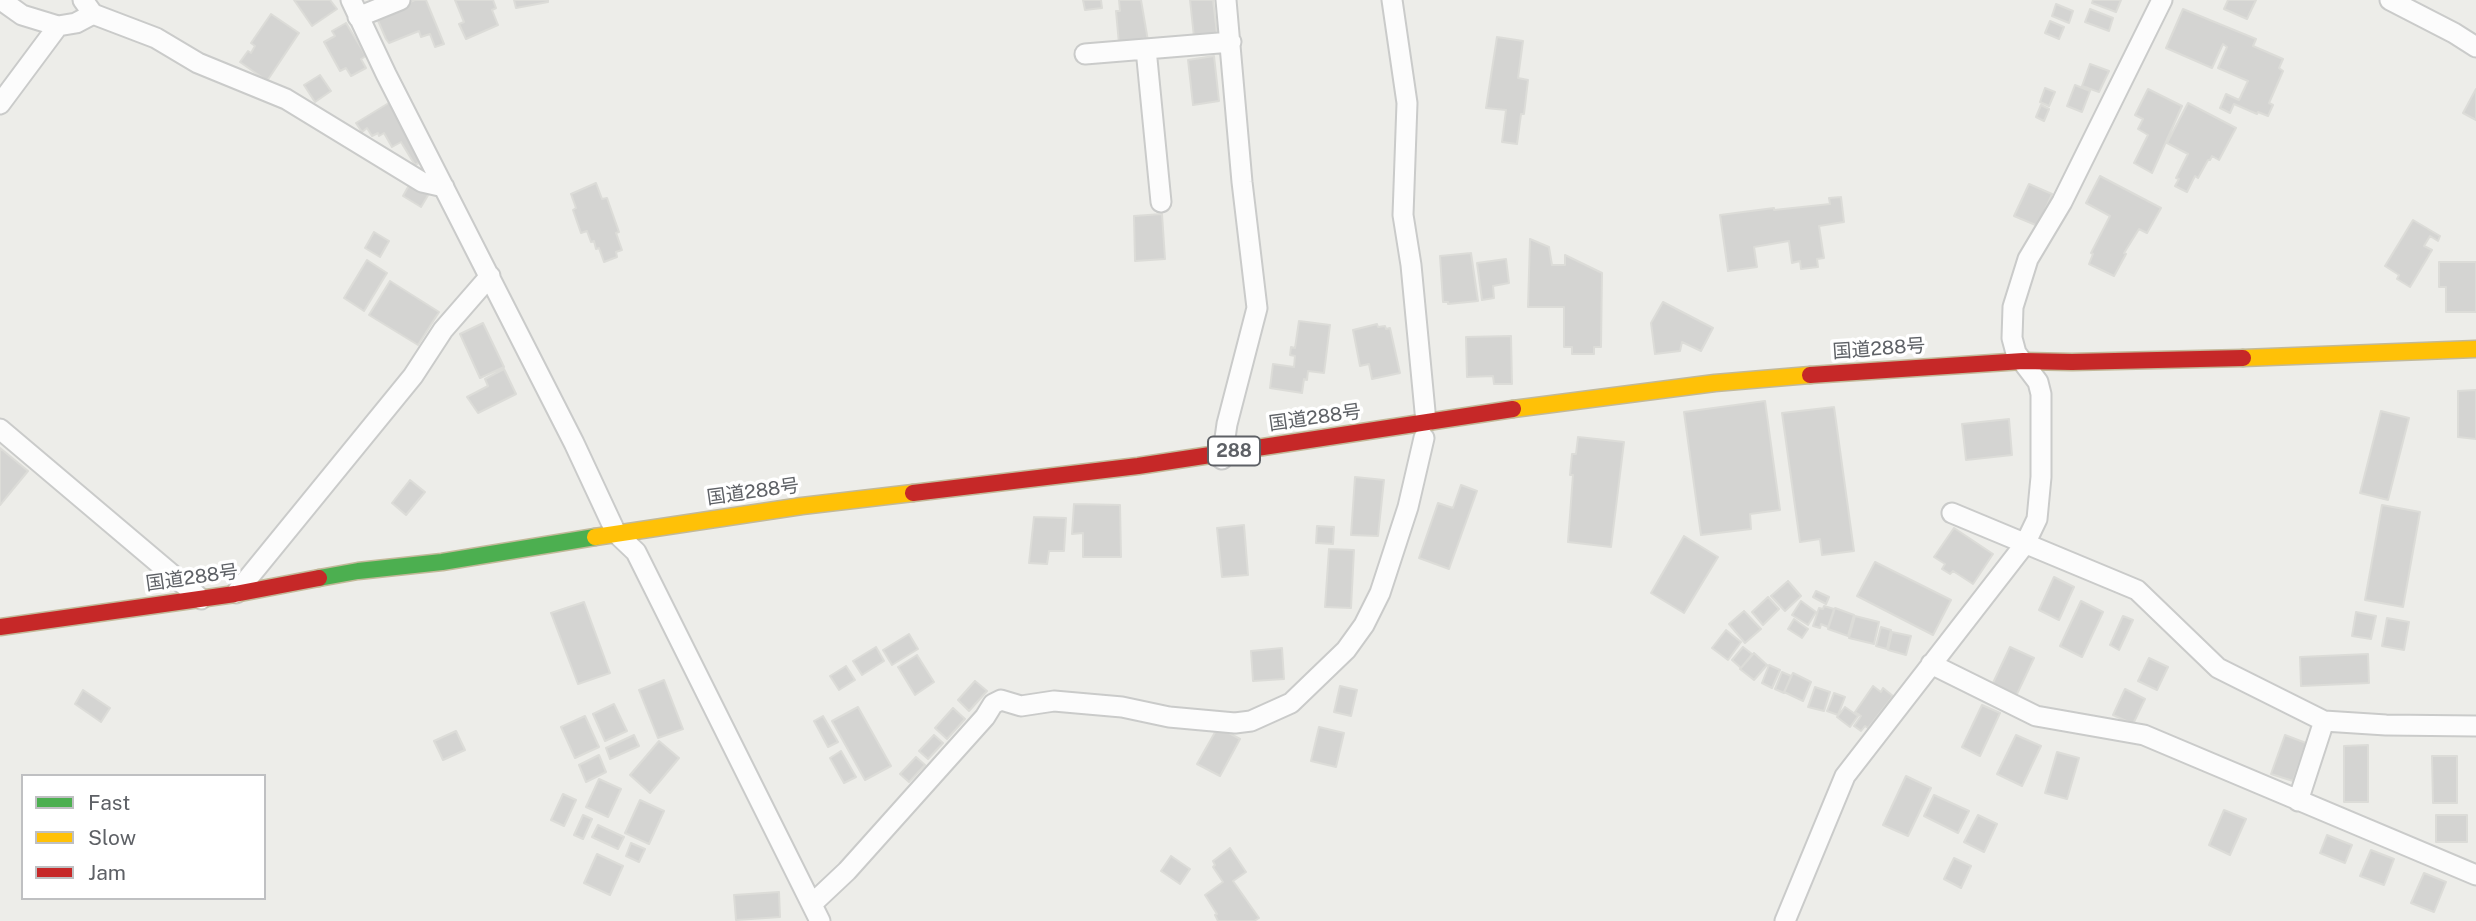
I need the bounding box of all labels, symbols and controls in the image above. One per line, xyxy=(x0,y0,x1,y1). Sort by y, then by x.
street label: 国道288号 xyxy=(1832,334,1926,364)
street label: 国道288号 xyxy=(1267,400,1363,436)
road number: 288 xyxy=(1208,436,1260,466)
street label: 国道288号 xyxy=(705,474,801,510)
street label: 国道288号 xyxy=(144,560,240,596)
legend xyxy=(21,774,266,900)
text: Fast xyxy=(88,790,130,815)
text: Slow xyxy=(88,825,136,850)
text: Jam xyxy=(88,860,126,885)

